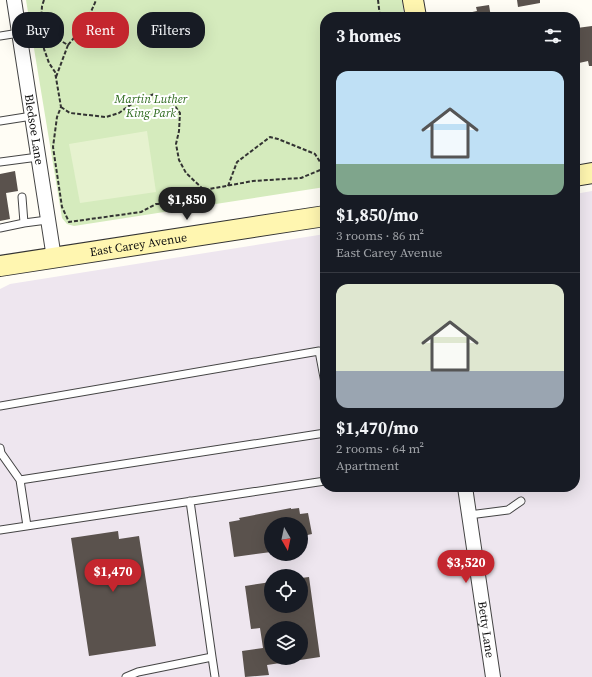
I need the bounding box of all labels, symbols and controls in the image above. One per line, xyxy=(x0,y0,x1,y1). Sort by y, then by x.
chip: Buy xyxy=(12,12,64,48)
chip: Rent xyxy=(72,12,129,48)
chip: Filters xyxy=(137,12,205,48)
text: 3 homes xyxy=(336,24,401,48)
icon: filters xyxy=(542,25,564,47)
park label: Martin Luther King Park xyxy=(114,91,189,121)
street label: Bledsoe Lane xyxy=(21,93,47,166)
icon: home xyxy=(414,97,486,169)
pin: $1,850 xyxy=(154,187,220,221)
text: $1,850 xyxy=(167,191,207,208)
text: $1,850/mo xyxy=(336,203,418,227)
text: 3 rooms · 86 m² xyxy=(336,227,424,244)
street label: East Carey Avenue xyxy=(89,229,188,260)
text: East Carey Avenue xyxy=(336,244,442,261)
icon: home xyxy=(414,310,486,382)
text: $1,470/mo xyxy=(336,416,418,440)
text: 2 rooms · 64 m² xyxy=(336,440,424,457)
text: Apartment xyxy=(336,457,399,474)
north arrow xyxy=(264,517,308,561)
map controls xyxy=(264,517,308,665)
pin: $3,520 xyxy=(433,550,499,584)
text: $3,520 xyxy=(446,554,486,571)
pin: $1,470 xyxy=(80,559,146,593)
text: $1,470 xyxy=(93,563,133,580)
button: locate xyxy=(264,569,308,613)
street label: Betty Lane xyxy=(474,600,498,659)
button: layers xyxy=(264,621,308,665)

